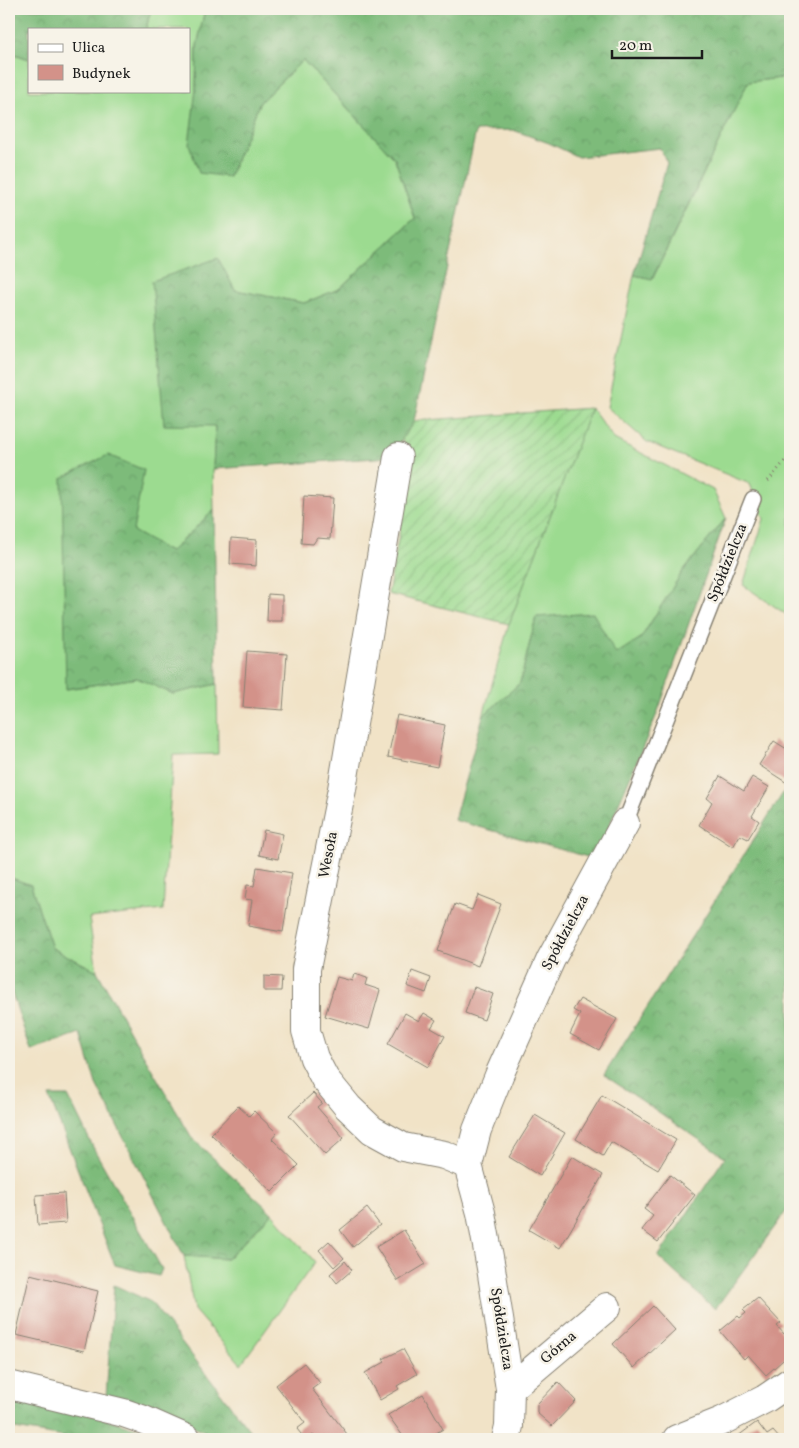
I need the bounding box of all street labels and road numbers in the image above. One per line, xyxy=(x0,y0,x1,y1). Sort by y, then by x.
street label: Spółdzielcza xyxy=(703,521,753,605)
street label: Wesoła xyxy=(314,830,344,880)
street label: Spółdzielcza xyxy=(537,891,595,975)
street label: Spółdzielcza xyxy=(484,1286,518,1372)
street label: Górna xyxy=(536,1326,582,1370)

